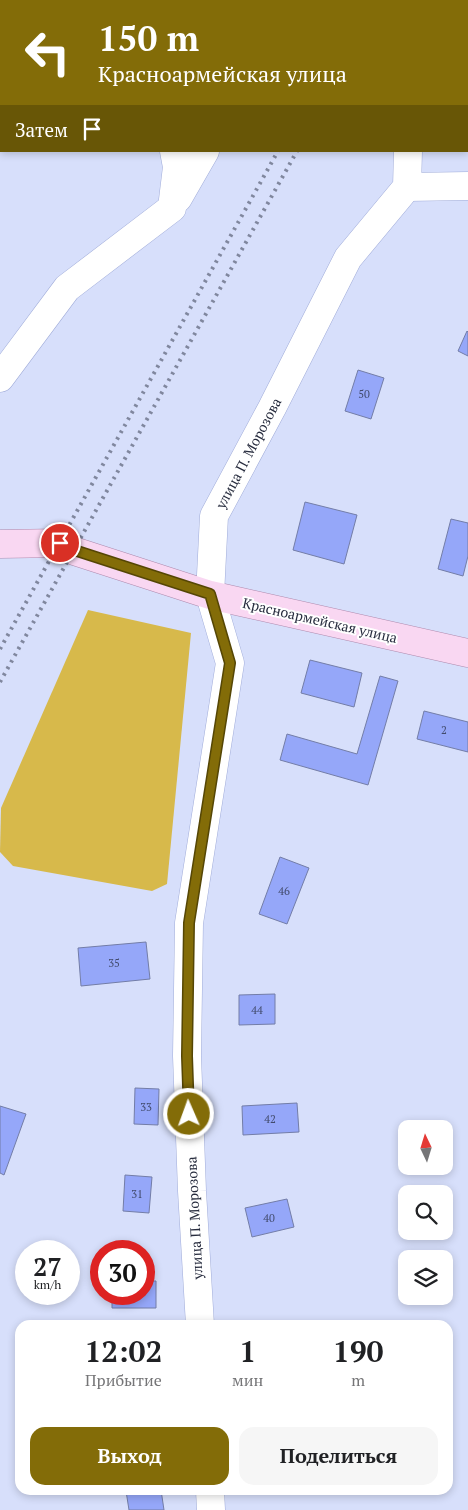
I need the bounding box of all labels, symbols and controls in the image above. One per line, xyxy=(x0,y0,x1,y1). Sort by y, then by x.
text: 150 m xyxy=(98,15,199,61)
icon: left xyxy=(15,20,80,85)
text: Красноармейская улица xyxy=(98,59,347,88)
icon: arrive xyxy=(78,115,106,143)
text: Затем xyxy=(15,117,68,142)
house number: 50 xyxy=(358,387,370,401)
street label: улица П. Морозова xyxy=(210,394,285,513)
pin xyxy=(39,522,81,564)
icon: arrive xyxy=(46,529,74,557)
street label: Красноармейская улица xyxy=(241,593,399,647)
house number: 2 xyxy=(441,723,447,737)
house number: 46 xyxy=(278,884,290,898)
house number: 35 xyxy=(108,956,120,970)
house number: 44 xyxy=(251,1003,263,1017)
position arrow xyxy=(162,1087,214,1139)
house number: 33 xyxy=(140,1100,152,1114)
house number: 42 xyxy=(264,1112,276,1126)
north arrow xyxy=(398,1120,452,1175)
map controls xyxy=(398,1120,453,1305)
street label: улица П. Морозова xyxy=(181,1156,207,1281)
button: search xyxy=(398,1185,453,1240)
house number: 31 xyxy=(131,1187,143,1201)
house number: 40 xyxy=(263,1211,275,1225)
speed limit sign: 30 xyxy=(90,1240,155,1305)
text: 27 xyxy=(33,1250,62,1283)
button: layers xyxy=(398,1250,453,1305)
text: km/h xyxy=(34,1277,61,1292)
text: 12:02 xyxy=(84,1331,163,1371)
text: 1 xyxy=(239,1331,256,1371)
text: 190 xyxy=(333,1331,384,1371)
text: Прибытие xyxy=(85,1369,162,1391)
text: мин xyxy=(232,1369,263,1391)
text: m xyxy=(351,1369,365,1391)
button: Выход xyxy=(30,1427,229,1485)
button: Поделиться xyxy=(239,1427,438,1485)

